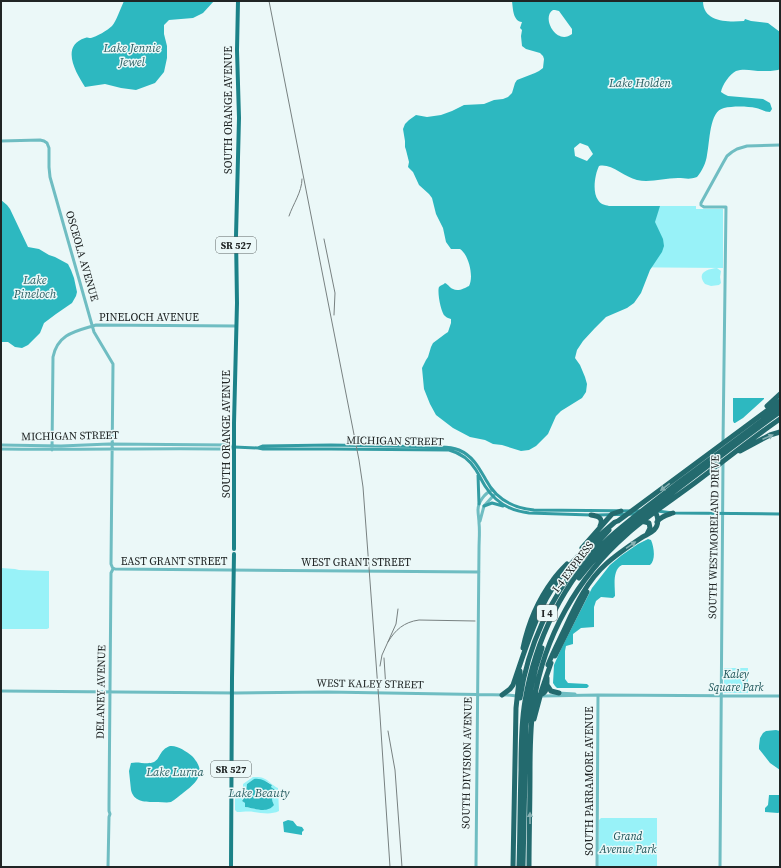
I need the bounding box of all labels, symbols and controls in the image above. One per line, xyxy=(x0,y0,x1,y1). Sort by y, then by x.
water label: Lake Jennie Jewel xyxy=(102,40,161,70)
street label: SOUTH ORANGE AVENUE xyxy=(221,46,236,174)
water label: Lake Holden xyxy=(608,75,671,91)
street label: OSCEOLA AVENUE xyxy=(62,209,102,303)
road number: SR 527 xyxy=(216,237,256,253)
water label: Lake Pineloch xyxy=(13,272,57,302)
street label: PINELOCH AVENUE xyxy=(99,310,199,325)
street label: SOUTH ORANGE AVENUE xyxy=(219,370,234,498)
street label: MICHIGAN STREET xyxy=(21,428,119,444)
street label: MICHIGAN STREET xyxy=(346,433,444,449)
one-way arrow xyxy=(763,433,775,439)
street label: SOUTH WESTMORELAND DRIVE xyxy=(705,455,723,619)
one-way arrow xyxy=(659,482,670,491)
street label: I-4 EXPRESS xyxy=(549,538,597,596)
one-way arrow xyxy=(625,541,637,548)
street label: EAST GRANT STREET xyxy=(121,554,228,569)
street label: WEST GRANT STREET xyxy=(301,555,411,570)
road number: I 4 xyxy=(537,605,557,621)
street label: DELANEY AVENUE xyxy=(93,645,109,739)
park label: Kaley Square Park xyxy=(708,667,764,695)
street label: WEST KALEY STREET xyxy=(316,676,424,692)
street label: SOUTH DIVISION AVENUE xyxy=(458,697,476,829)
street label: SOUTH PARRAMORE AVENUE xyxy=(582,706,597,856)
road number: SR 527 xyxy=(211,761,251,777)
water label: Lake Lurna xyxy=(145,764,205,780)
water label: Lake Beauty xyxy=(227,785,290,801)
one-way arrow xyxy=(526,812,533,824)
park label: Grand Avenue Park xyxy=(598,829,657,857)

